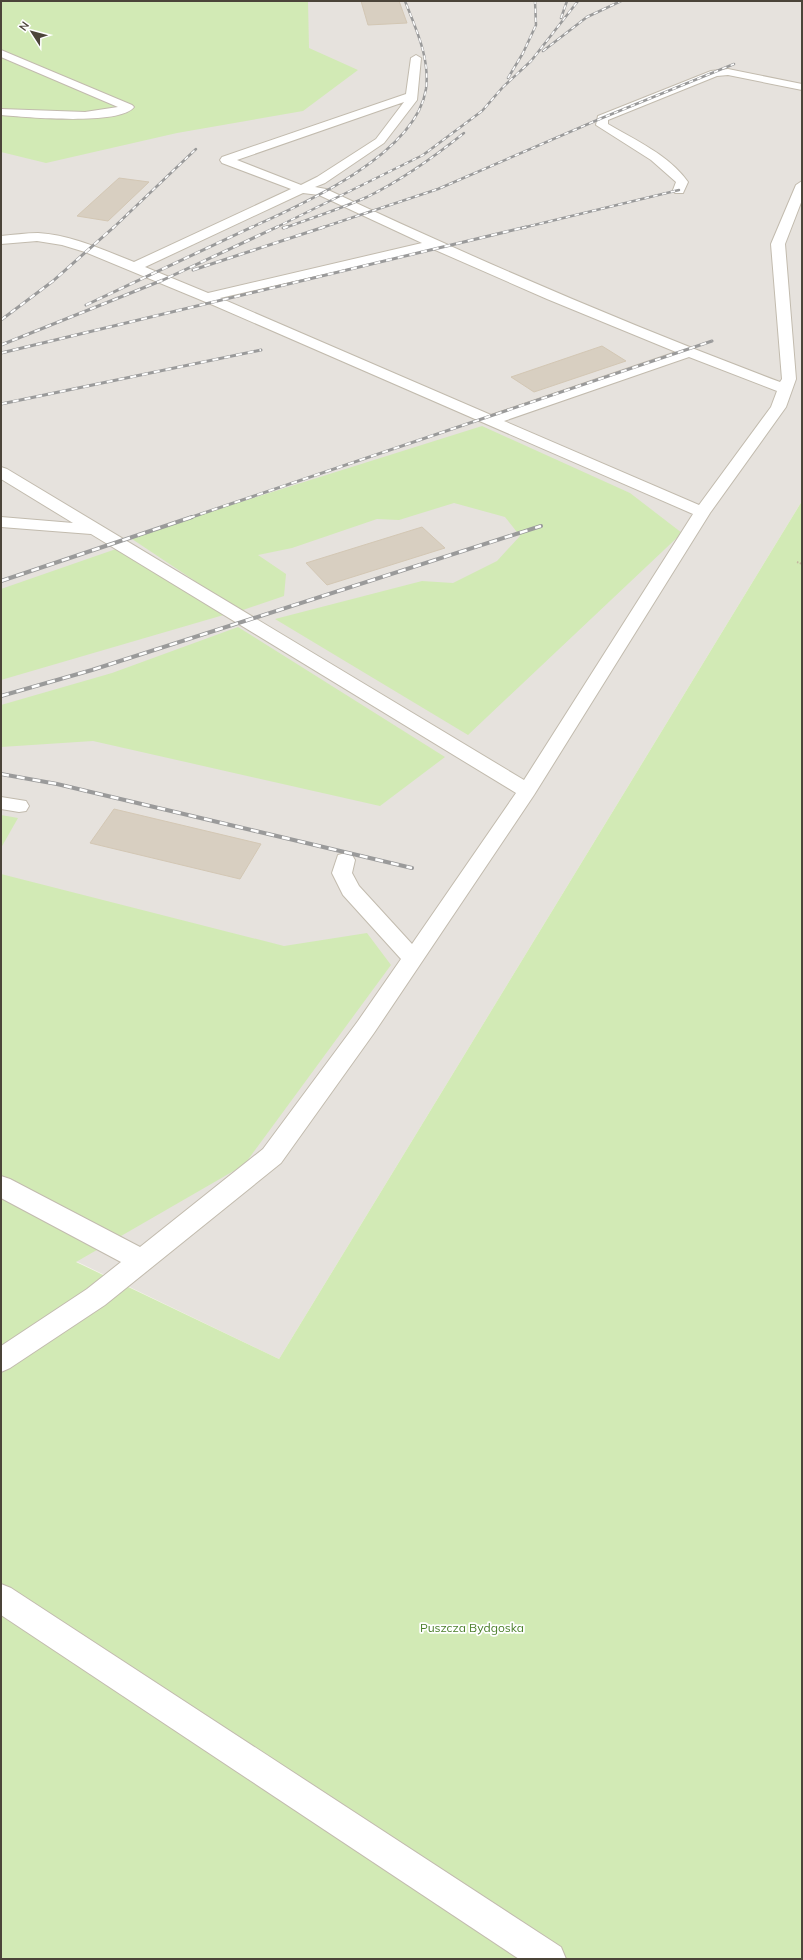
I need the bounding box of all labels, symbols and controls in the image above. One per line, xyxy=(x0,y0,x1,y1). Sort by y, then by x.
north arrow xyxy=(12,12,52,52)
text: N xyxy=(16,19,32,34)
park label: Puszcza Bydgoska xyxy=(420,1620,524,1635)

